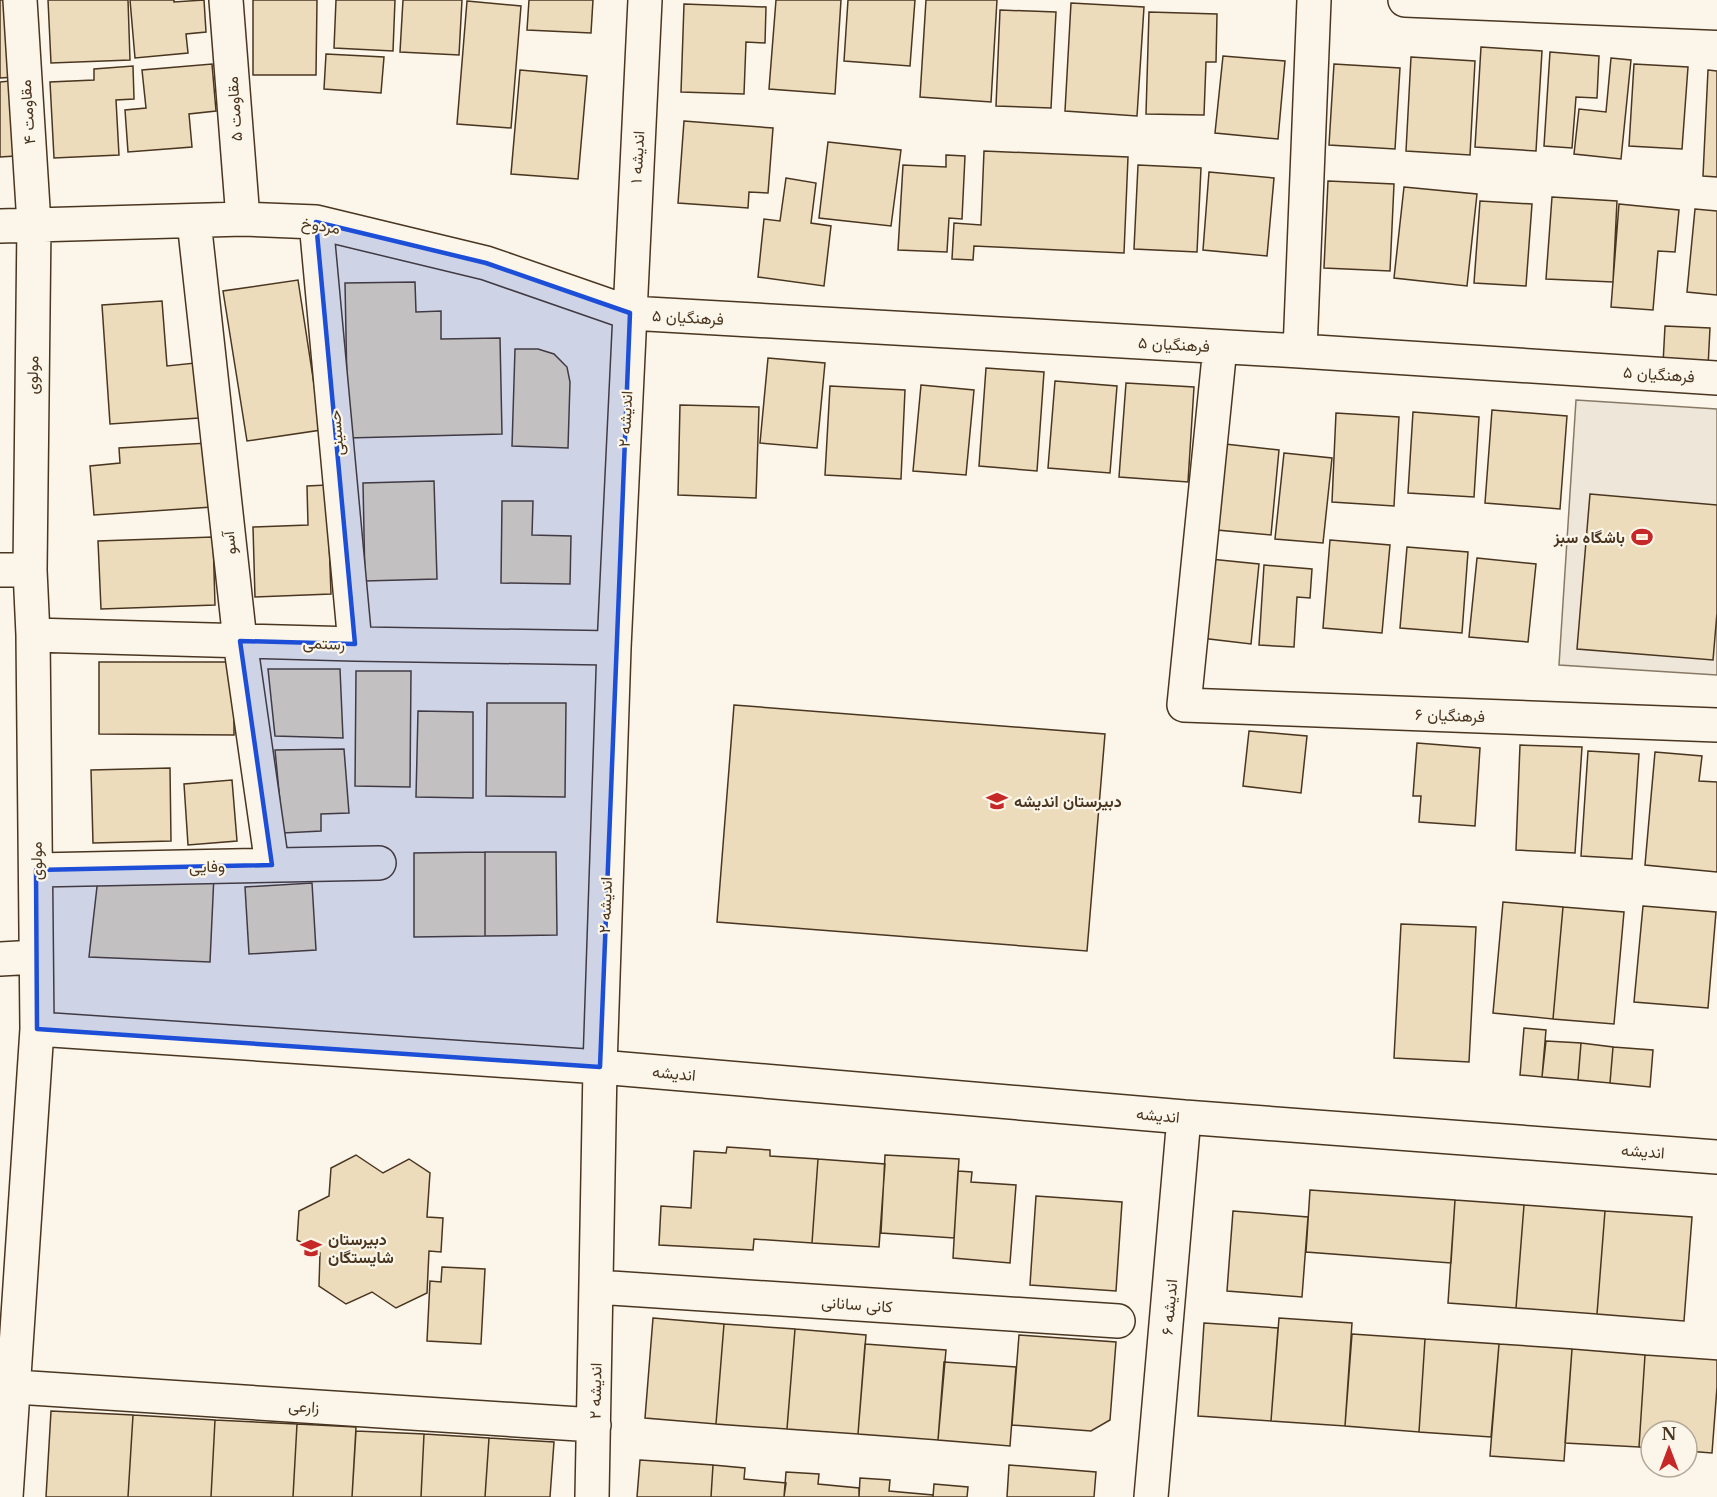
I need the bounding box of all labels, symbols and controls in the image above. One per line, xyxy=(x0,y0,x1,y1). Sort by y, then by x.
street label: مقاومت ۵ xyxy=(222,76,247,142)
street label: مقاومت ۴ xyxy=(15,79,40,145)
street label: اندیشه ۱ xyxy=(626,130,648,184)
street label: مردوخ xyxy=(300,212,342,240)
street label: فرهنگیان ۵ xyxy=(652,305,724,330)
street label: فرهنگیان ۵ xyxy=(1138,332,1210,357)
street label: مولوی xyxy=(22,355,43,395)
street label: فرهنگیان ۵ xyxy=(1622,362,1696,387)
street label: اندیشه ۲ xyxy=(614,390,636,448)
street label: حسینی xyxy=(324,409,349,457)
sports icon: باشگاه سبز xyxy=(1630,525,1654,549)
place label: باشگاه سبز xyxy=(1553,527,1625,548)
street label: آسو xyxy=(218,529,241,556)
street label: رستمی xyxy=(302,632,346,655)
street label: فرهنگیان ۶ xyxy=(1415,704,1485,727)
school or university icon: دبیرستان اندیشه xyxy=(985,789,1009,813)
place label: دبیرستان اندیشه xyxy=(1014,791,1122,812)
street label: مولوی xyxy=(26,841,47,881)
street label: وفایی xyxy=(189,856,225,877)
street label: اندیشه ۲ xyxy=(594,876,616,934)
street label: اندیشه xyxy=(651,1061,697,1085)
street label: اندیشه xyxy=(1135,1103,1181,1127)
street label: اندیشه xyxy=(1621,1140,1665,1162)
place label: دبیرستان شایستگان xyxy=(328,1229,394,1267)
school or university icon: دبیرستان شایستگان xyxy=(299,1236,323,1260)
street label: اندیشه ۶ xyxy=(1157,1278,1181,1336)
street label: کانی سانانی xyxy=(821,1292,893,1317)
street label: اندیشه ۲ xyxy=(585,1363,605,1419)
street label: زارعی xyxy=(288,1395,320,1418)
north arrow xyxy=(1639,1419,1699,1479)
text: N xyxy=(1661,1424,1677,1444)

